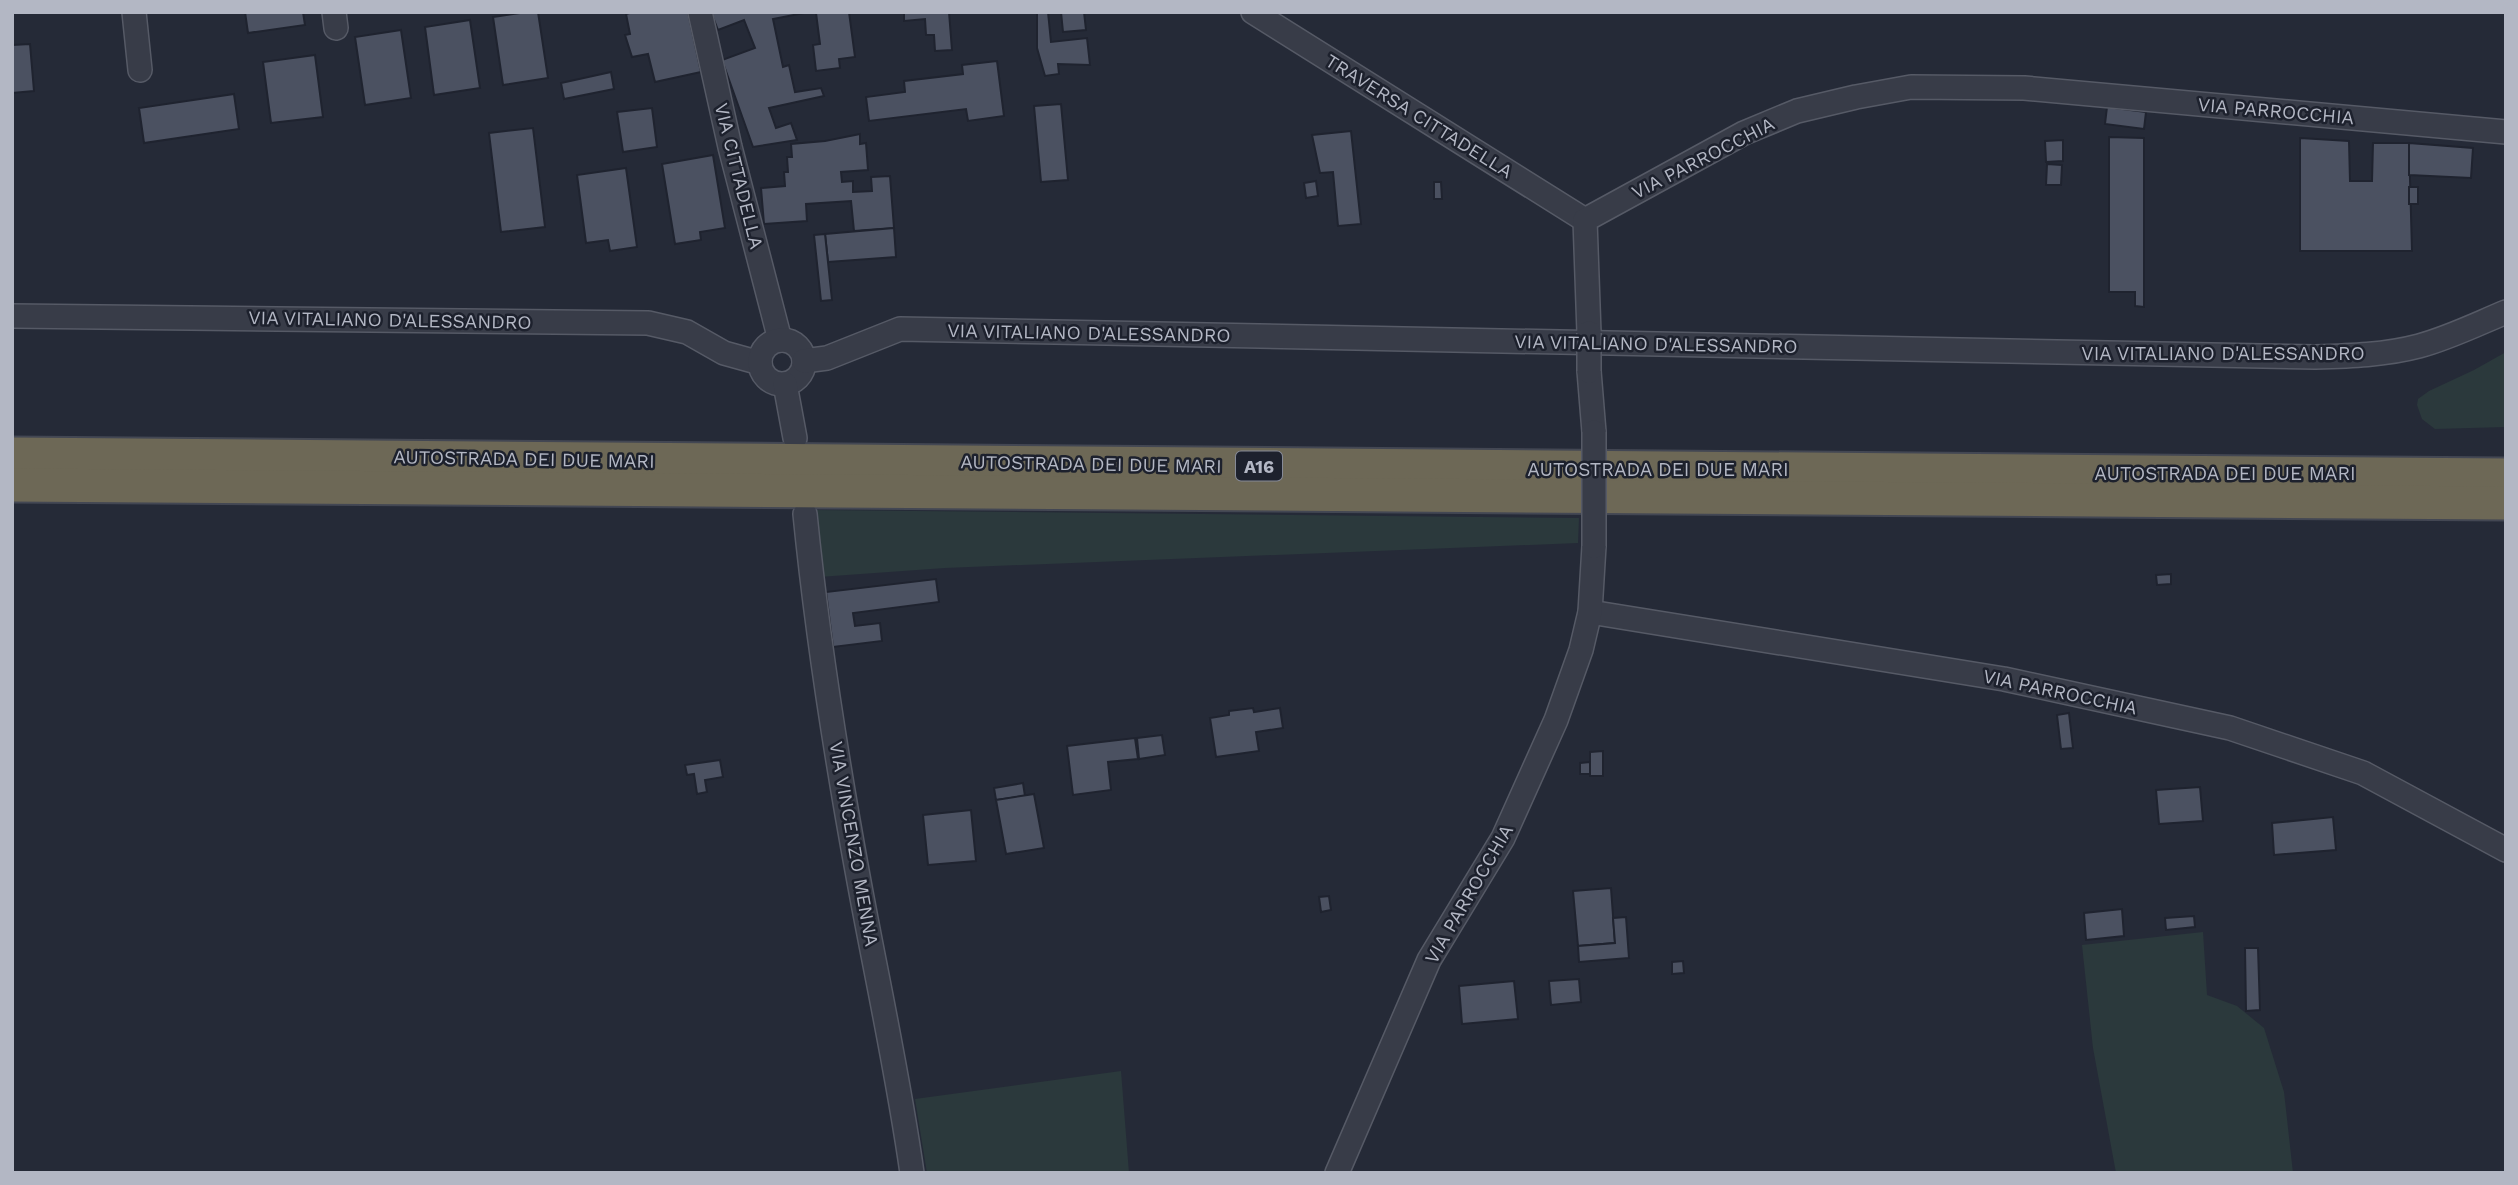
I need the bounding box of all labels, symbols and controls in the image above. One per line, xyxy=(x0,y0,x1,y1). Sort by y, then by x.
street label: TRAVERSA CITTADELLA xyxy=(1321,49,1517,183)
street label: VIA PARROCCHIA xyxy=(2197,93,2356,129)
street label: VIA CITTADELLA xyxy=(710,101,768,252)
street label: VIA PARROCCHIA xyxy=(1628,112,1779,204)
street label: VIA VITALIANO D'ALESSANDRO xyxy=(248,306,532,334)
street label: VIA VITALIANO D'ALESSANDRO xyxy=(947,319,1231,347)
street label: VIA VITALIANO D'ALESSANDRO xyxy=(1514,330,1798,358)
street label: VIA VITALIANO D'ALESSANDRO xyxy=(2081,342,2365,365)
street label: AUTOSTRADA DEI DUE MARI xyxy=(393,445,655,473)
street label: AUTOSTRADA DEI DUE MARI xyxy=(960,450,1222,478)
road number: A16 xyxy=(1236,452,1282,480)
street label: AUTOSTRADA DEI DUE MARI xyxy=(1527,458,1789,481)
street label: AUTOSTRADA DEI DUE MARI xyxy=(2094,462,2356,485)
street label: VIA PARROCCHIA xyxy=(1981,664,2140,720)
street label: VIA VINCENZO MENNA xyxy=(825,740,883,949)
street label: VIA PARROCCHIA xyxy=(1420,820,1518,968)

